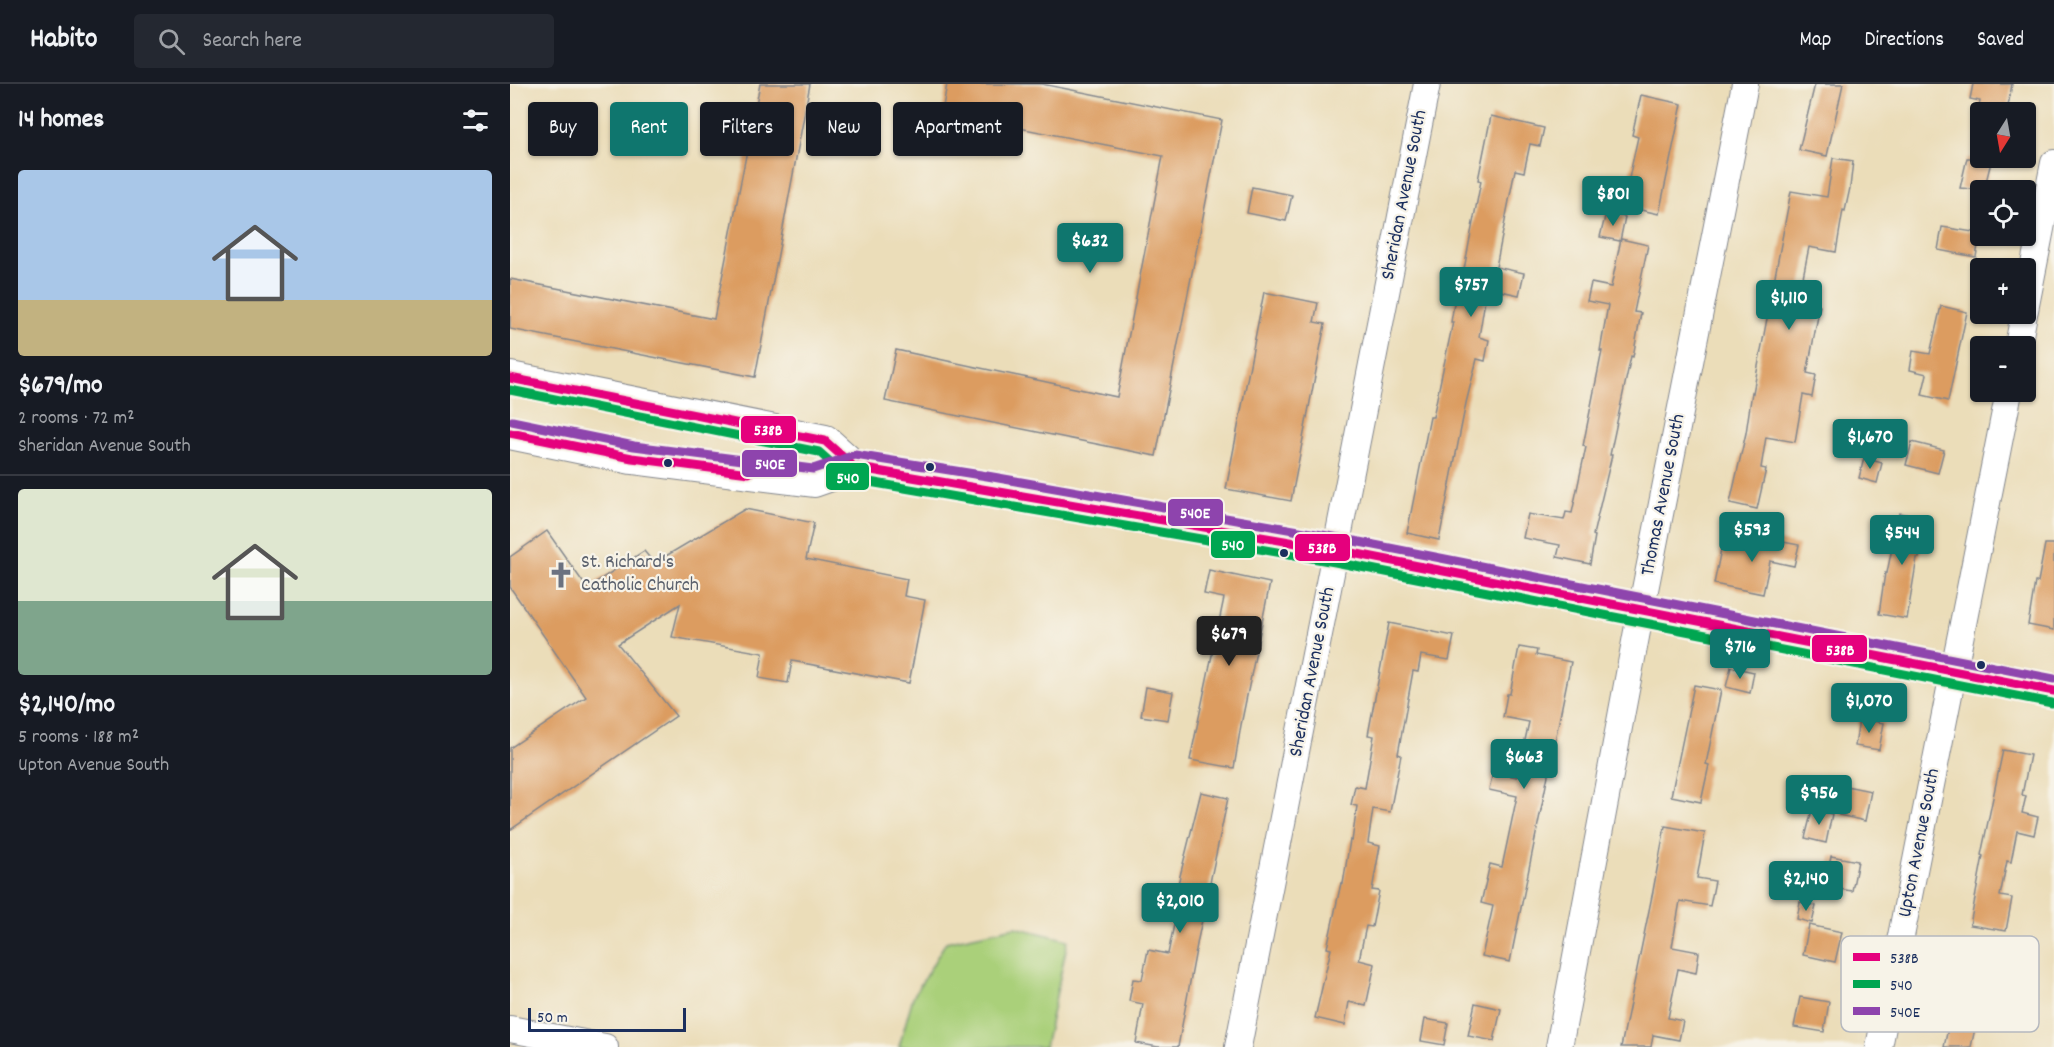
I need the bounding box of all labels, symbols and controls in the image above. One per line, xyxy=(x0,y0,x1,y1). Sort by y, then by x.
search box xyxy=(134,14,554,68)
text: Habito xyxy=(30,21,98,61)
icon: search xyxy=(155,25,188,58)
text: Search here xyxy=(203,26,302,57)
text: Map xyxy=(1800,26,1831,56)
text: Directions xyxy=(1864,26,1944,56)
text: Saved xyxy=(1977,26,2024,56)
text: 14 homes xyxy=(18,102,104,139)
chip: Buy xyxy=(528,102,598,156)
chip: Rent xyxy=(610,102,688,156)
chip: Filters xyxy=(700,102,794,156)
chip: New xyxy=(806,102,881,156)
chip: Apartment xyxy=(893,102,1023,156)
north arrow xyxy=(1970,102,2036,168)
map controls xyxy=(1970,102,2036,402)
icon: filters xyxy=(459,104,492,137)
street label: Sheridan Avenue South xyxy=(1375,108,1435,282)
pin: $801 xyxy=(1577,176,1649,227)
button: locate xyxy=(1970,180,2036,246)
text: $801 xyxy=(1596,181,1630,209)
icon: home xyxy=(201,209,309,317)
pin: $632 xyxy=(1054,223,1126,274)
text: $632 xyxy=(1071,228,1109,256)
button: + xyxy=(1970,258,2036,324)
pin: $757 xyxy=(1435,267,1507,318)
text: $757 xyxy=(1454,272,1488,300)
pin: $1,110 xyxy=(1740,280,1838,331)
text: $1,110 xyxy=(1770,285,1808,313)
button: − xyxy=(1970,336,2036,402)
text: $679/mo xyxy=(18,368,103,405)
text: 2 rooms · 72 m² xyxy=(18,405,134,433)
street label: Thomas Avenue South xyxy=(1635,412,1693,578)
line badge: 538B xyxy=(740,415,797,444)
pin: $1,670 xyxy=(1821,419,1919,470)
text: 538B xyxy=(754,420,783,443)
text: $1,670 xyxy=(1847,424,1893,452)
text: Sheridan Avenue South xyxy=(18,433,191,461)
line badge: 540E xyxy=(741,449,798,478)
text: 540E xyxy=(755,454,786,477)
unlabelled marker xyxy=(662,457,674,469)
unlabelled marker xyxy=(924,461,936,473)
line badge: 540 xyxy=(825,462,870,491)
text: 540 xyxy=(837,468,859,491)
line badge: 540E xyxy=(1167,498,1224,527)
text: 540E xyxy=(1180,503,1211,526)
pin: $593 xyxy=(1716,512,1788,563)
pin: $544 xyxy=(1866,515,1938,566)
text: $593 xyxy=(1733,517,1771,545)
text: $544 xyxy=(1884,520,1920,548)
icon: home xyxy=(201,528,309,636)
line badge: 540 xyxy=(1210,530,1256,559)
line badge: 538B xyxy=(1294,533,1351,562)
text: 540 xyxy=(1222,535,1244,558)
text: 538B xyxy=(1308,538,1337,561)
unlabelled marker xyxy=(1278,547,1290,559)
place label: St. Richard's Catholic Church xyxy=(581,549,699,600)
church icon: St. Richard's Catholic Church xyxy=(546,560,576,590)
street label: Sheridan Avenue South xyxy=(1283,585,1343,759)
pin: $679 xyxy=(1193,616,1265,667)
text: $679 xyxy=(1211,621,1247,649)
pin: $716 xyxy=(1704,629,1776,680)
text: $716 xyxy=(1724,634,1756,662)
line badge: 538B xyxy=(1811,634,1868,663)
text: 538B xyxy=(1826,640,1855,663)
unlabelled marker xyxy=(1975,659,1987,671)
pin: $1,070 xyxy=(1820,683,1918,734)
text: $2,140/mo xyxy=(18,687,115,724)
text: $1,070 xyxy=(1845,688,1893,716)
text: 5 rooms · 188 m² xyxy=(18,724,139,752)
pin: $663 xyxy=(1488,739,1560,790)
text: $663 xyxy=(1505,744,1543,772)
text: Upton Avenue South xyxy=(18,752,169,780)
street label: Upton Avenue South xyxy=(1892,766,1948,920)
pin: $956 xyxy=(1783,775,1855,826)
text: $956 xyxy=(1800,780,1838,808)
pin: $2,140 xyxy=(1757,861,1855,912)
text: $2,140 xyxy=(1783,866,1829,894)
pin: $2,010 xyxy=(1131,883,1229,934)
text: $2,010 xyxy=(1156,888,1204,916)
legend xyxy=(1841,936,2039,1032)
text: 538B xyxy=(1890,948,1919,971)
text: 540 xyxy=(1890,975,1913,998)
text: 540E xyxy=(1890,1002,1921,1025)
scale bar xyxy=(528,1005,686,1032)
text: 50 m xyxy=(537,1007,568,1030)

